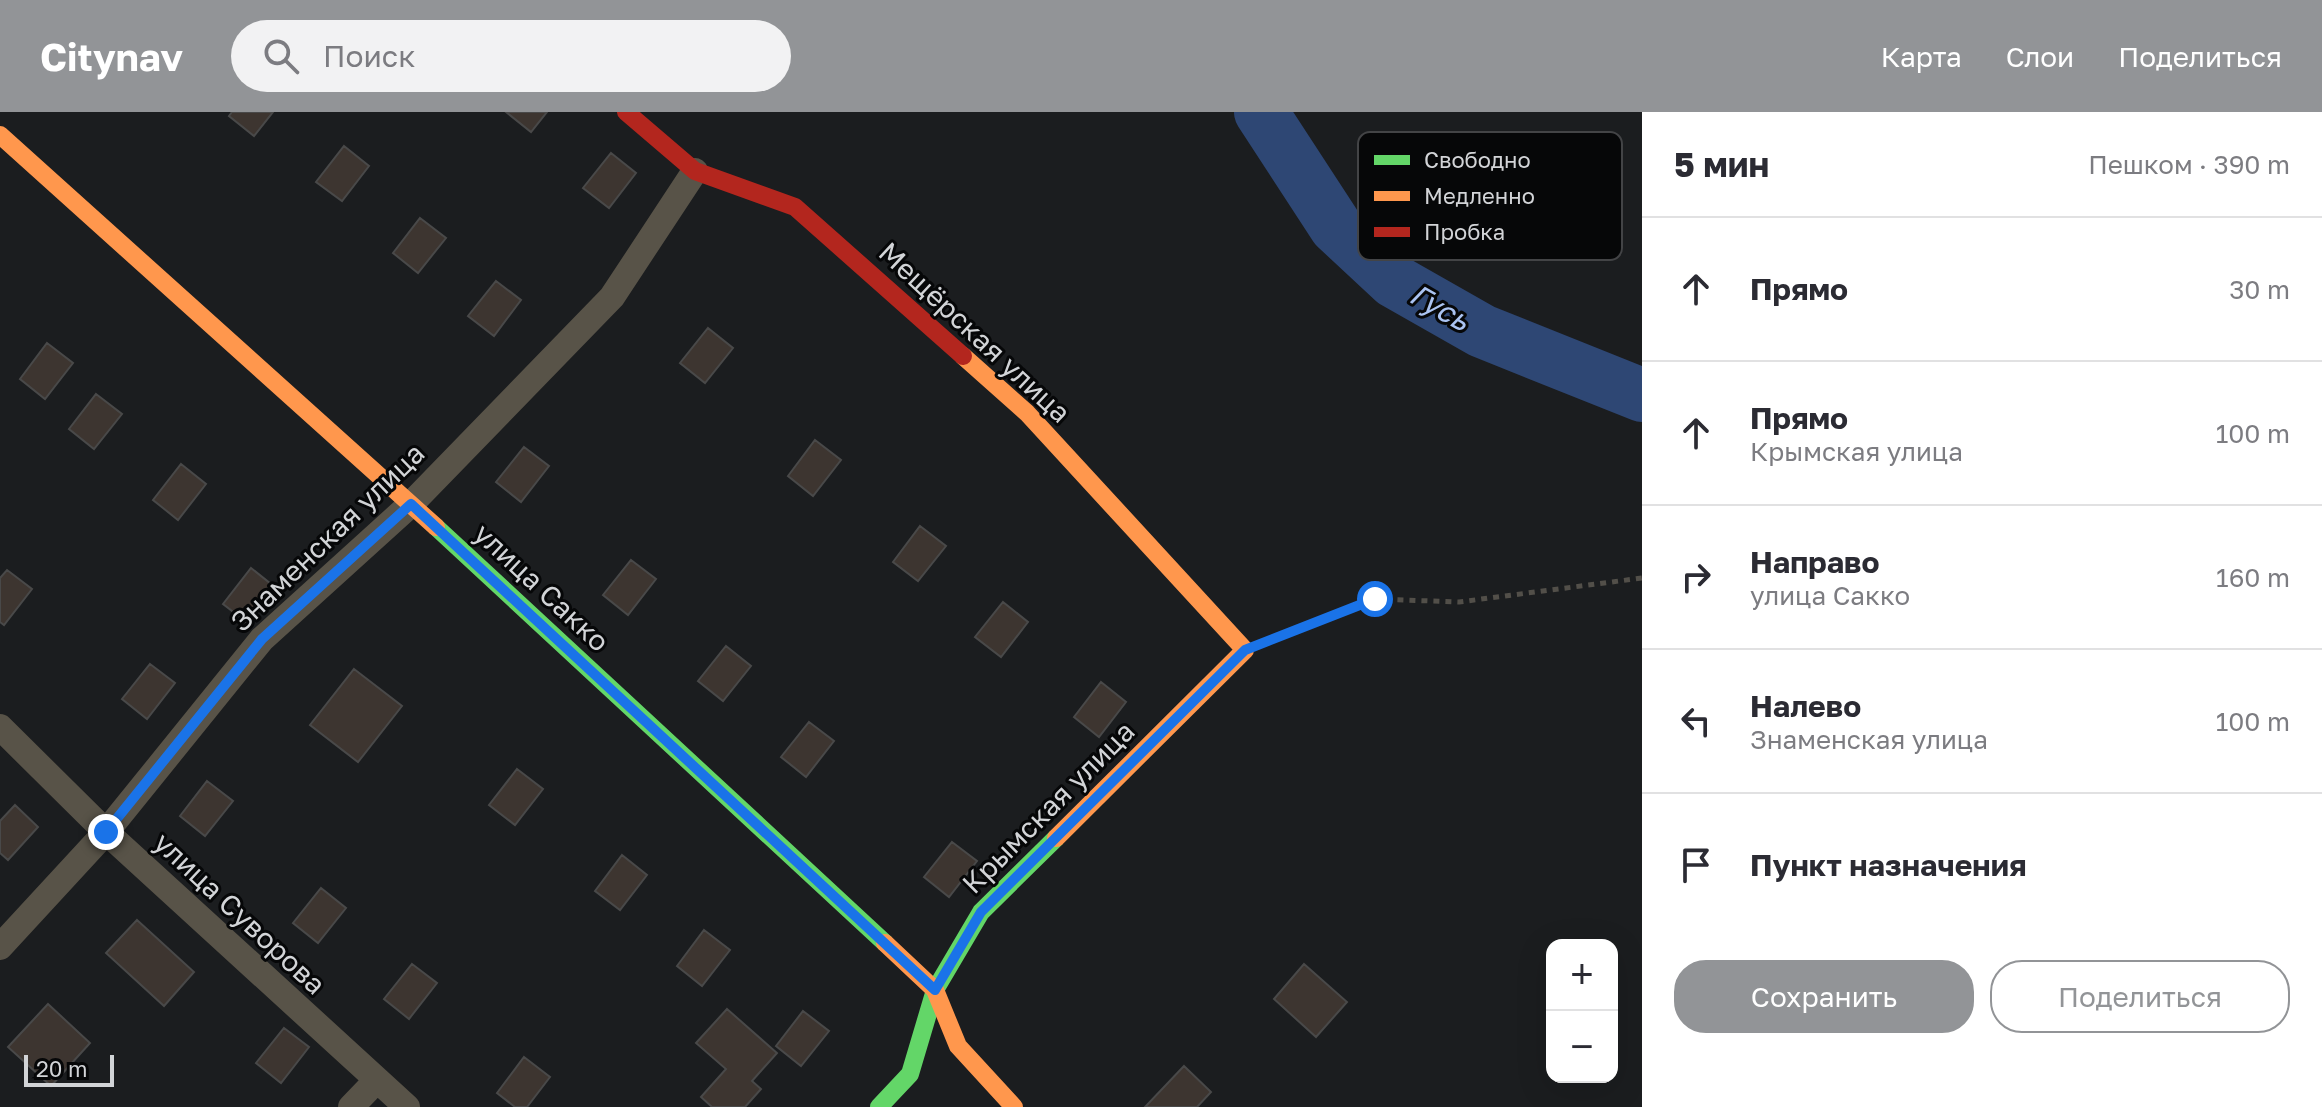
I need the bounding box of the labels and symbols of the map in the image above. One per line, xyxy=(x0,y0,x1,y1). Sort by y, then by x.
legend xyxy=(1358,132,1622,260)
text: Свободно xyxy=(1424,146,1531,173)
text: Медленно xyxy=(1424,182,1535,209)
text: Пробка xyxy=(1424,218,1505,245)
street label: Мещёрская улица xyxy=(873,235,1077,429)
water label: Гусь xyxy=(1404,276,1477,339)
street label: Знаменская улица xyxy=(223,436,431,638)
street label: улица Сакко xyxy=(468,516,616,658)
route start xyxy=(1357,581,1393,617)
street label: Крымская улица xyxy=(955,714,1141,900)
route end xyxy=(88,814,124,850)
street label: улица Суворова xyxy=(148,825,332,1001)
scale bar xyxy=(24,1051,114,1087)

